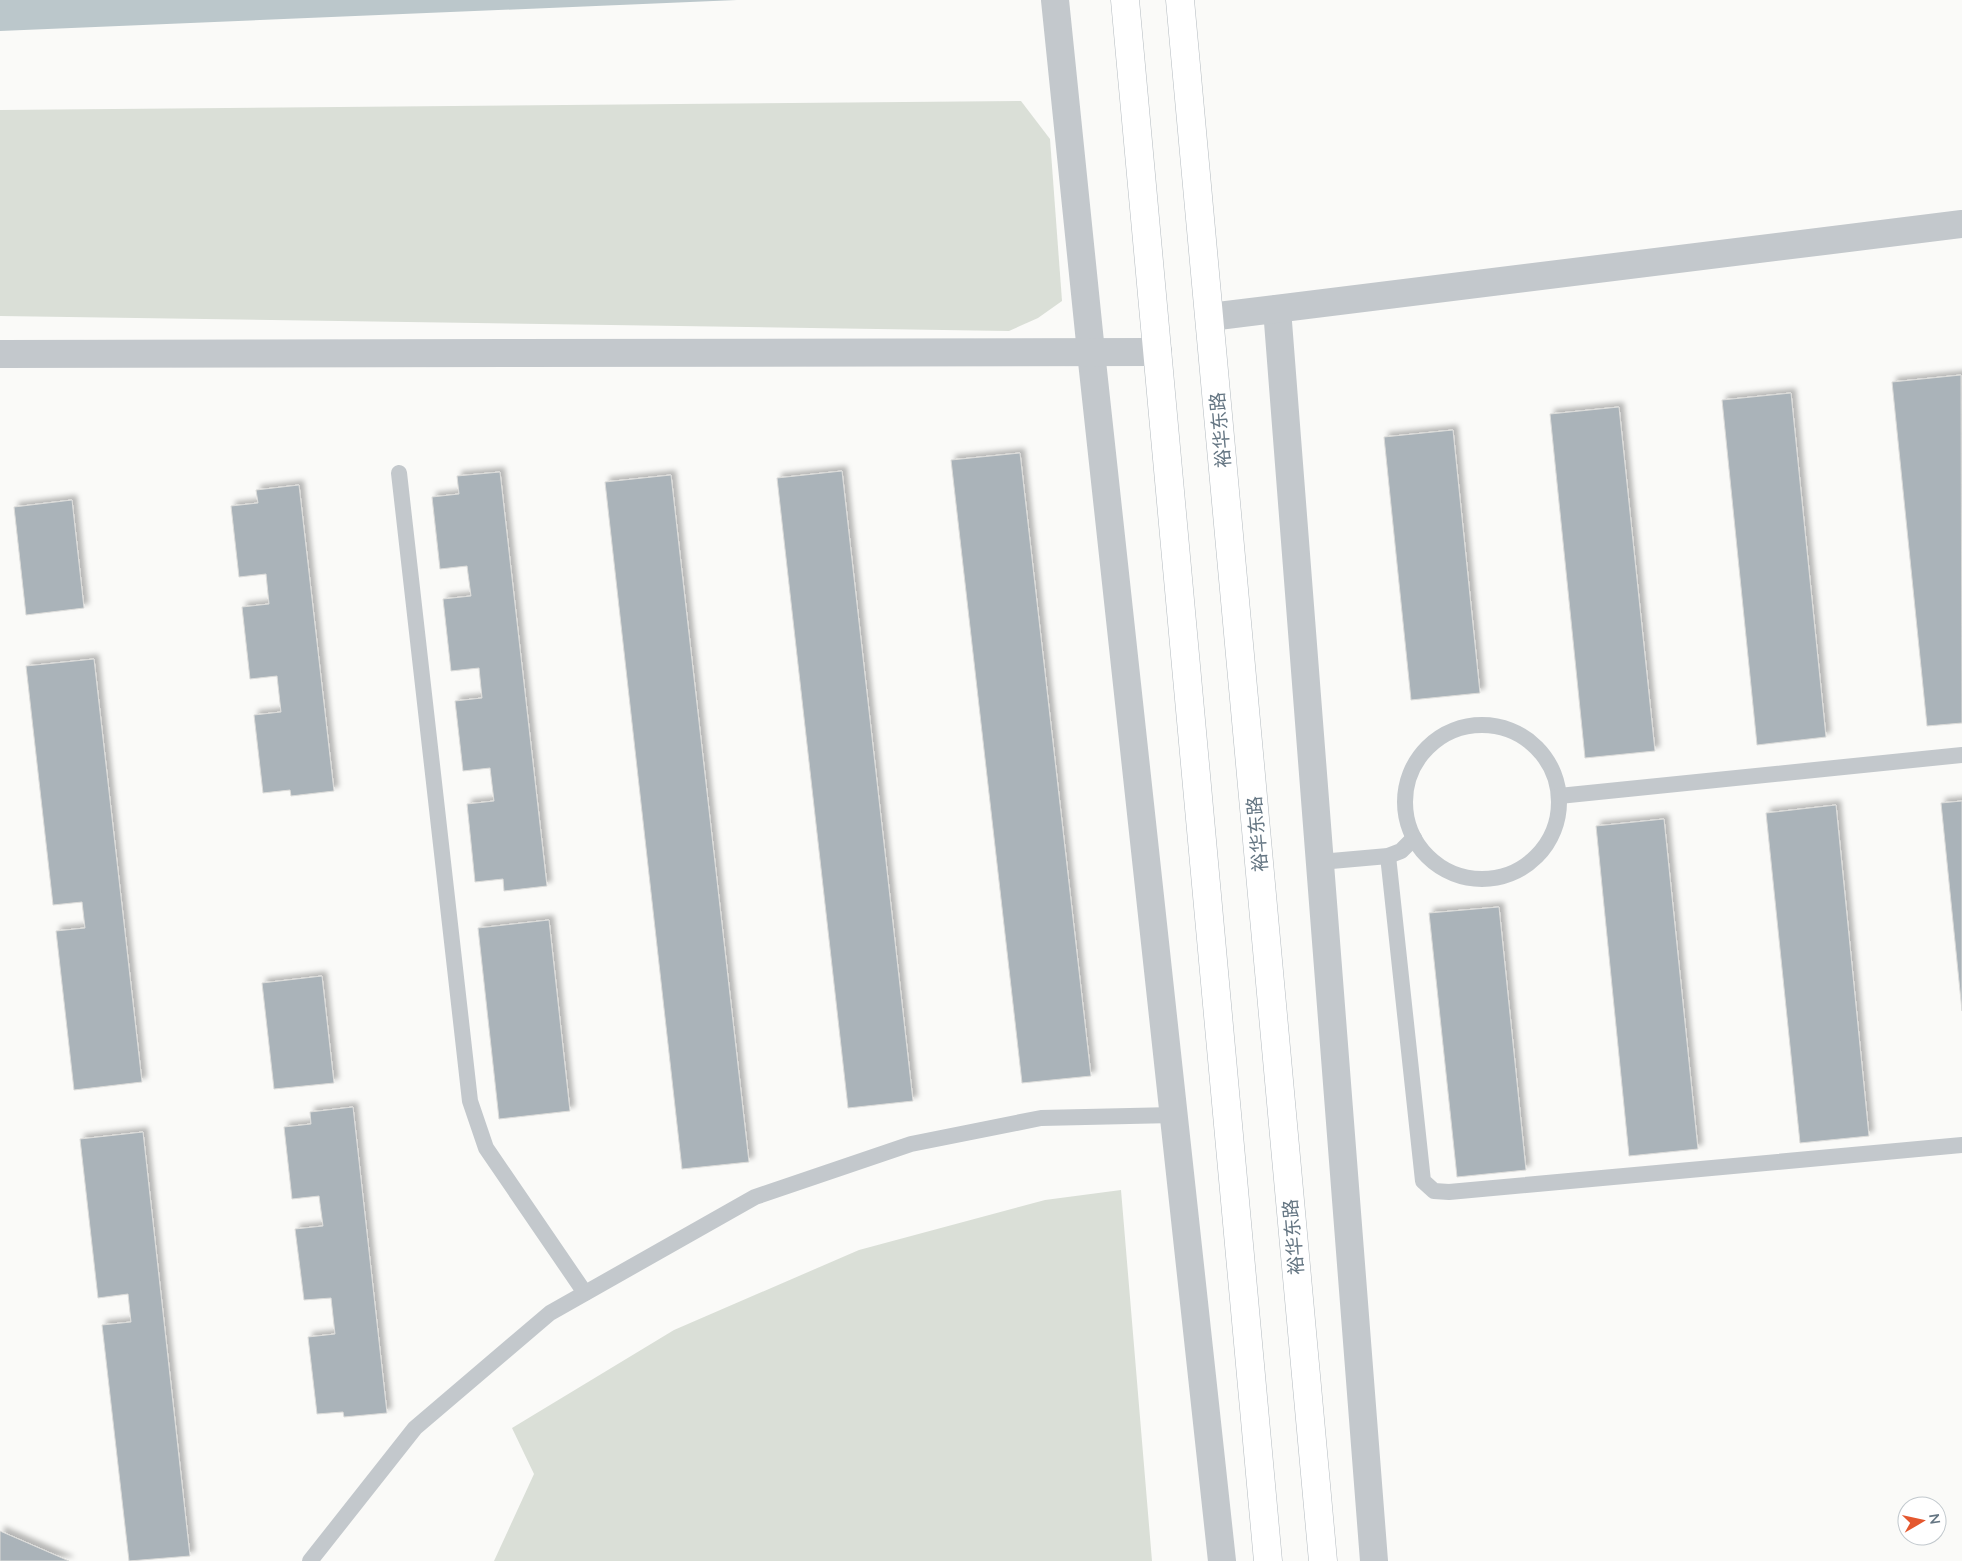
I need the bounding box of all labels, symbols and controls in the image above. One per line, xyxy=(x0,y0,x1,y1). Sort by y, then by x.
street label: 裕华东路 xyxy=(1205,391,1235,469)
street label: 裕华东路 xyxy=(1242,795,1272,873)
street label: 裕华东路 xyxy=(1278,1198,1308,1276)
north arrow xyxy=(1897,1496,1947,1546)
text: N xyxy=(1925,1512,1945,1526)

